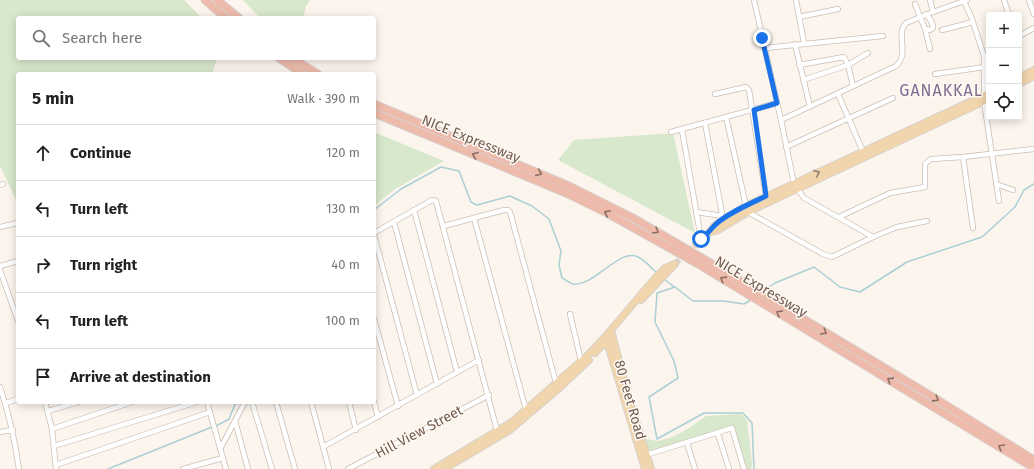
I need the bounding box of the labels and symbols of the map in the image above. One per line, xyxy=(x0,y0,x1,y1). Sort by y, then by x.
route end xyxy=(753,29,771,47)
district label: GANAKKAL xyxy=(899,81,983,100)
street label: NICE Expressway xyxy=(419,111,523,167)
one-way arrow xyxy=(472,152,480,160)
one-way arrow xyxy=(536,169,543,177)
one-way arrow xyxy=(812,170,820,178)
one-way arrow xyxy=(604,210,611,218)
one-way arrow xyxy=(652,226,659,233)
route start xyxy=(692,230,710,248)
street label: NICE Expressway xyxy=(712,253,810,321)
one-way arrow xyxy=(720,276,727,284)
one-way arrow xyxy=(776,310,783,317)
one-way arrow xyxy=(820,327,827,334)
street label: 80 Feet Road xyxy=(611,358,649,442)
one-way arrow xyxy=(887,377,894,385)
one-way arrow xyxy=(932,394,939,401)
street label: Hill View Street xyxy=(372,401,466,462)
one-way arrow xyxy=(998,445,1005,452)

